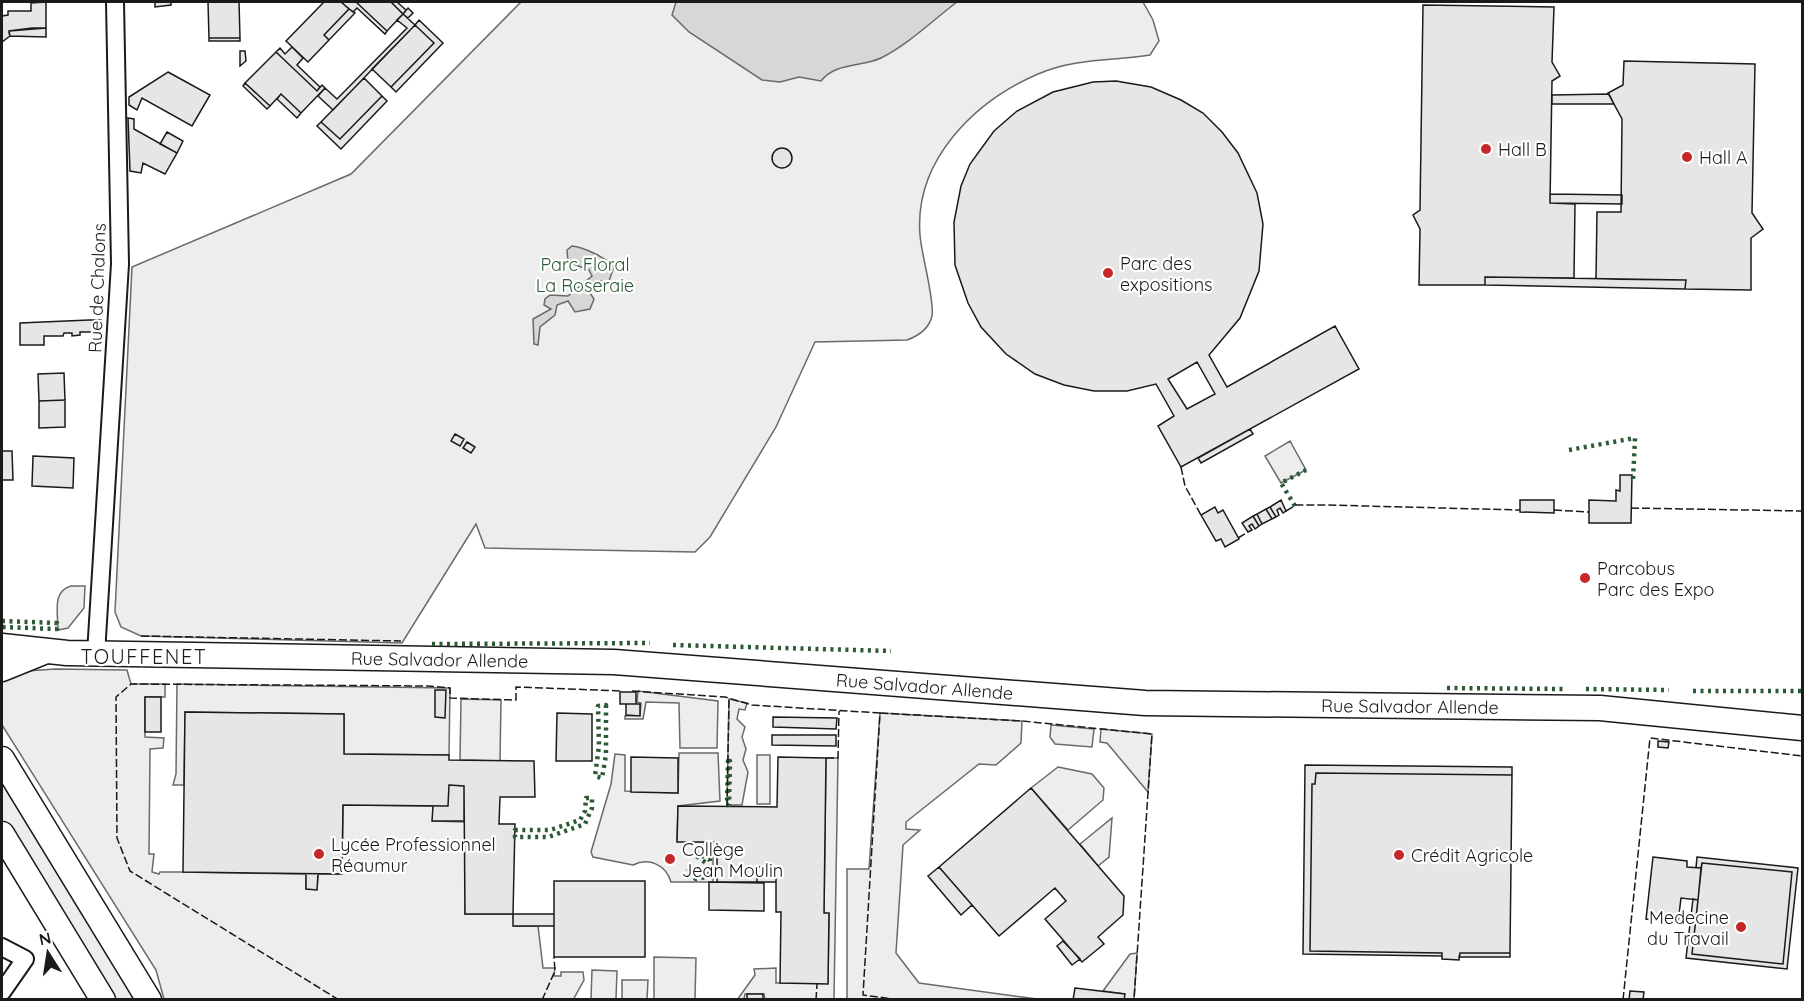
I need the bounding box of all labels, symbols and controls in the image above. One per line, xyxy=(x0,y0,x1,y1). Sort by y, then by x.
place label: Hall B xyxy=(1498,138,1547,161)
marker: Hall B xyxy=(1479,142,1493,156)
place label: Hall A xyxy=(1699,146,1748,169)
marker: Hall A xyxy=(1680,150,1694,164)
street label: Rue de Chalons xyxy=(83,223,111,353)
place label: Parc des expositions xyxy=(1120,252,1213,296)
park label: Parc Floral La Roseraie xyxy=(536,253,634,297)
marker: Parc des expositions xyxy=(1101,266,1115,280)
place label: Parcobus Parc des Expo xyxy=(1597,557,1714,601)
marker: Parcobus Parc des Expo xyxy=(1578,571,1592,585)
district label: TOUFFENET xyxy=(81,644,207,669)
street label: Rue Salvador Allende xyxy=(351,646,529,672)
street label: Rue Salvador Allende xyxy=(835,668,1014,704)
street label: Rue Salvador Allende xyxy=(1321,693,1499,718)
place label: Lycée Professionnel Réaumur xyxy=(331,833,496,877)
place label: Collège Jean Moulin xyxy=(682,838,783,882)
place label: Crédit Agricole xyxy=(1411,844,1533,867)
marker: Lycée Professionnel Réaumur xyxy=(312,847,326,861)
marker: Crédit Agricole xyxy=(1392,848,1406,862)
marker: Collège Jean Moulin xyxy=(663,852,677,866)
place label: Medecine du Travail xyxy=(1647,906,1729,950)
marker: Medecine du Travail xyxy=(1734,920,1748,934)
north arrow xyxy=(18,923,78,983)
text: N xyxy=(37,927,53,949)

